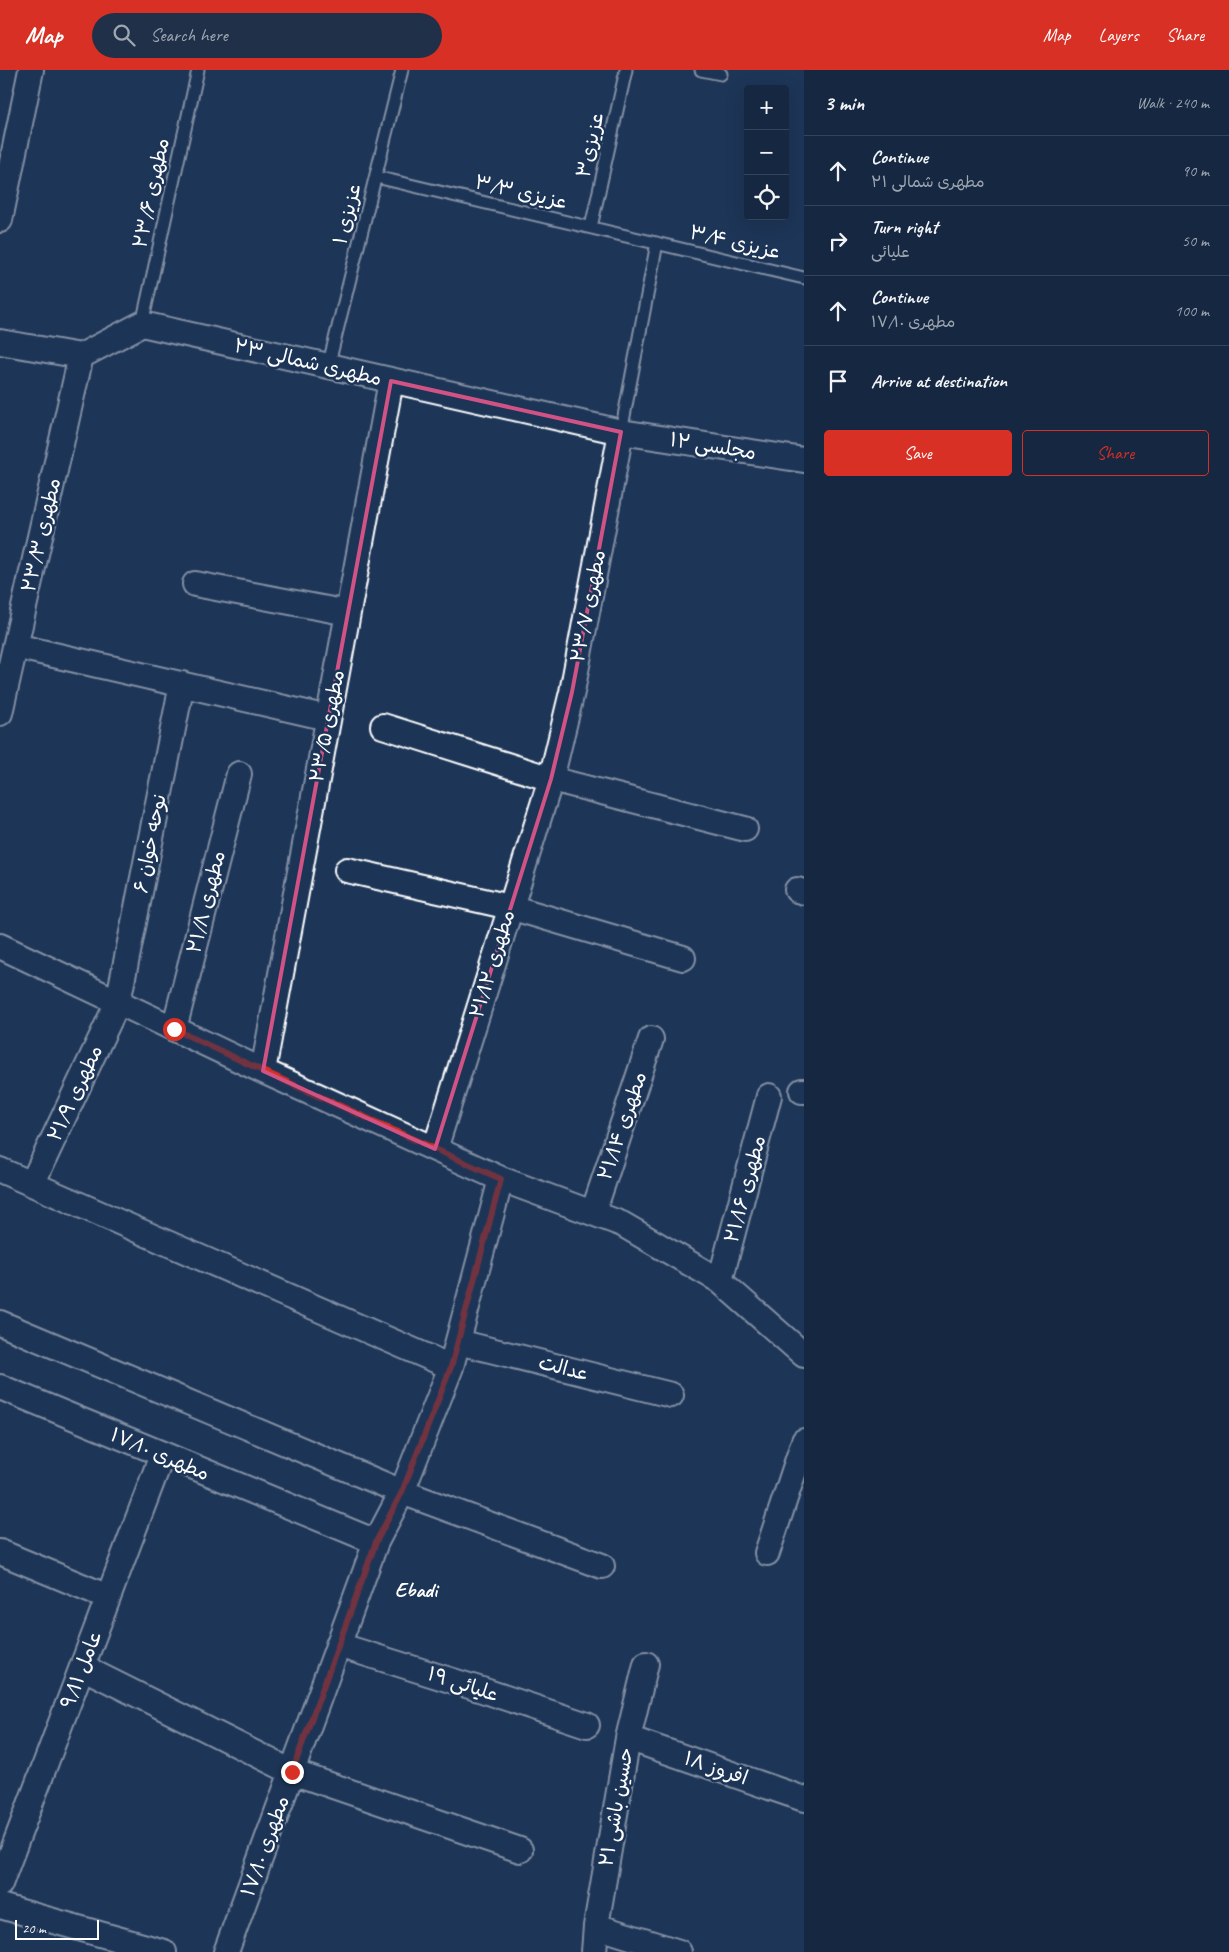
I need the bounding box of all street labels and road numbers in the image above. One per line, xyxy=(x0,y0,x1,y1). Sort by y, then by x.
street label: عزیزی۳ xyxy=(570,110,610,180)
street label: مطهری ۲۳/۶ xyxy=(127,136,175,250)
street label: عزیزی ۳/۳ xyxy=(472,169,570,215)
street label: عزیزی ۱ xyxy=(327,181,367,247)
street label: عزیزی ۳/۴ xyxy=(687,219,783,265)
street label: مطهری شمالی ۲۳ xyxy=(232,333,384,391)
street label: مجلسی ۱۲ xyxy=(668,427,758,465)
street label: مطهری ۲۳/۳ xyxy=(16,475,66,595)
street label: مطهری ۲۳/۷ xyxy=(565,548,611,664)
street label: مطهری ۲۳/۵ xyxy=(304,668,350,784)
street label: نوحه خوان ۶ xyxy=(128,791,172,895)
street label: مطهری ۲۱/۸ xyxy=(181,848,231,956)
street label: مطهری ۲۱/۱۲ xyxy=(464,907,520,1021)
street label: مطهری ۲۱/۹ xyxy=(42,1041,108,1145)
street label: مطهری ۲۱/۱۴ xyxy=(592,1068,652,1184)
street label: مطهری ۲۱/۱۶ xyxy=(719,1132,771,1246)
street label: عدالت xyxy=(536,1350,592,1386)
street label: مطهری ۱۷/۱۰ xyxy=(107,1422,213,1486)
street label: عامل ۹/۱۱ xyxy=(55,1628,107,1712)
street label: علیائی ۱۹ xyxy=(424,1661,502,1707)
street label: حسین باشی ۲۱ xyxy=(593,1745,639,1869)
street label: افروز ۱۸ xyxy=(681,1745,751,1791)
street label: مطهری ۱۷/۱۰ xyxy=(235,1792,295,1900)

